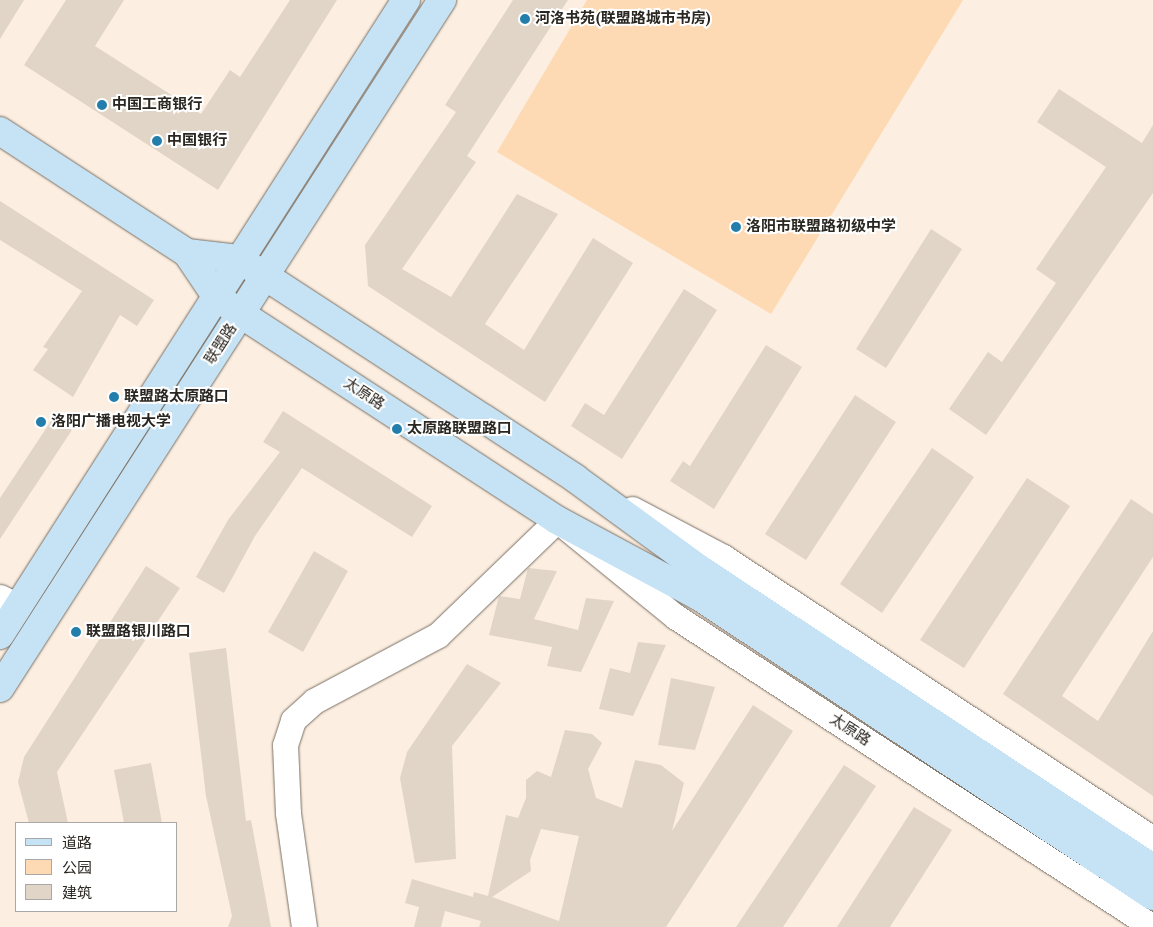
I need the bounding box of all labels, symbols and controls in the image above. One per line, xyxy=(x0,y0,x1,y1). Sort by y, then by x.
place label: 河洛书苑(联盟路城市书房) xyxy=(535,10,711,28)
marker: 河洛书苑(联盟路城市书房) xyxy=(519,13,531,25)
place label: 中国工商银行 xyxy=(112,96,202,114)
marker: 中国工商银行 xyxy=(96,99,108,111)
place label: 中国银行 xyxy=(167,132,227,150)
marker: 中国银行 xyxy=(151,135,163,147)
place label: 洛阳市联盟路初级中学 xyxy=(746,218,896,236)
marker: 洛阳市联盟路初级中学 xyxy=(730,221,742,233)
street label: 联盟路 xyxy=(201,320,241,368)
street label: 太原路 xyxy=(340,374,388,414)
place label: 联盟路太原路口 xyxy=(124,388,229,406)
marker: 联盟路太原路口 xyxy=(108,391,120,403)
place label: 洛阳广播电视大学 xyxy=(51,413,171,431)
marker: 洛阳广播电视大学 xyxy=(35,416,47,428)
place label: 太原路联盟路口 xyxy=(407,420,512,438)
marker: 太原路联盟路口 xyxy=(391,423,403,435)
place label: 联盟路银川路口 xyxy=(86,623,191,641)
marker: 联盟路银川路口 xyxy=(70,626,82,638)
street label: 太原路 xyxy=(826,710,874,750)
legend xyxy=(15,822,178,912)
text: 道路 xyxy=(62,835,92,851)
text: 公园 xyxy=(62,860,92,876)
text: 建筑 xyxy=(62,885,92,901)

